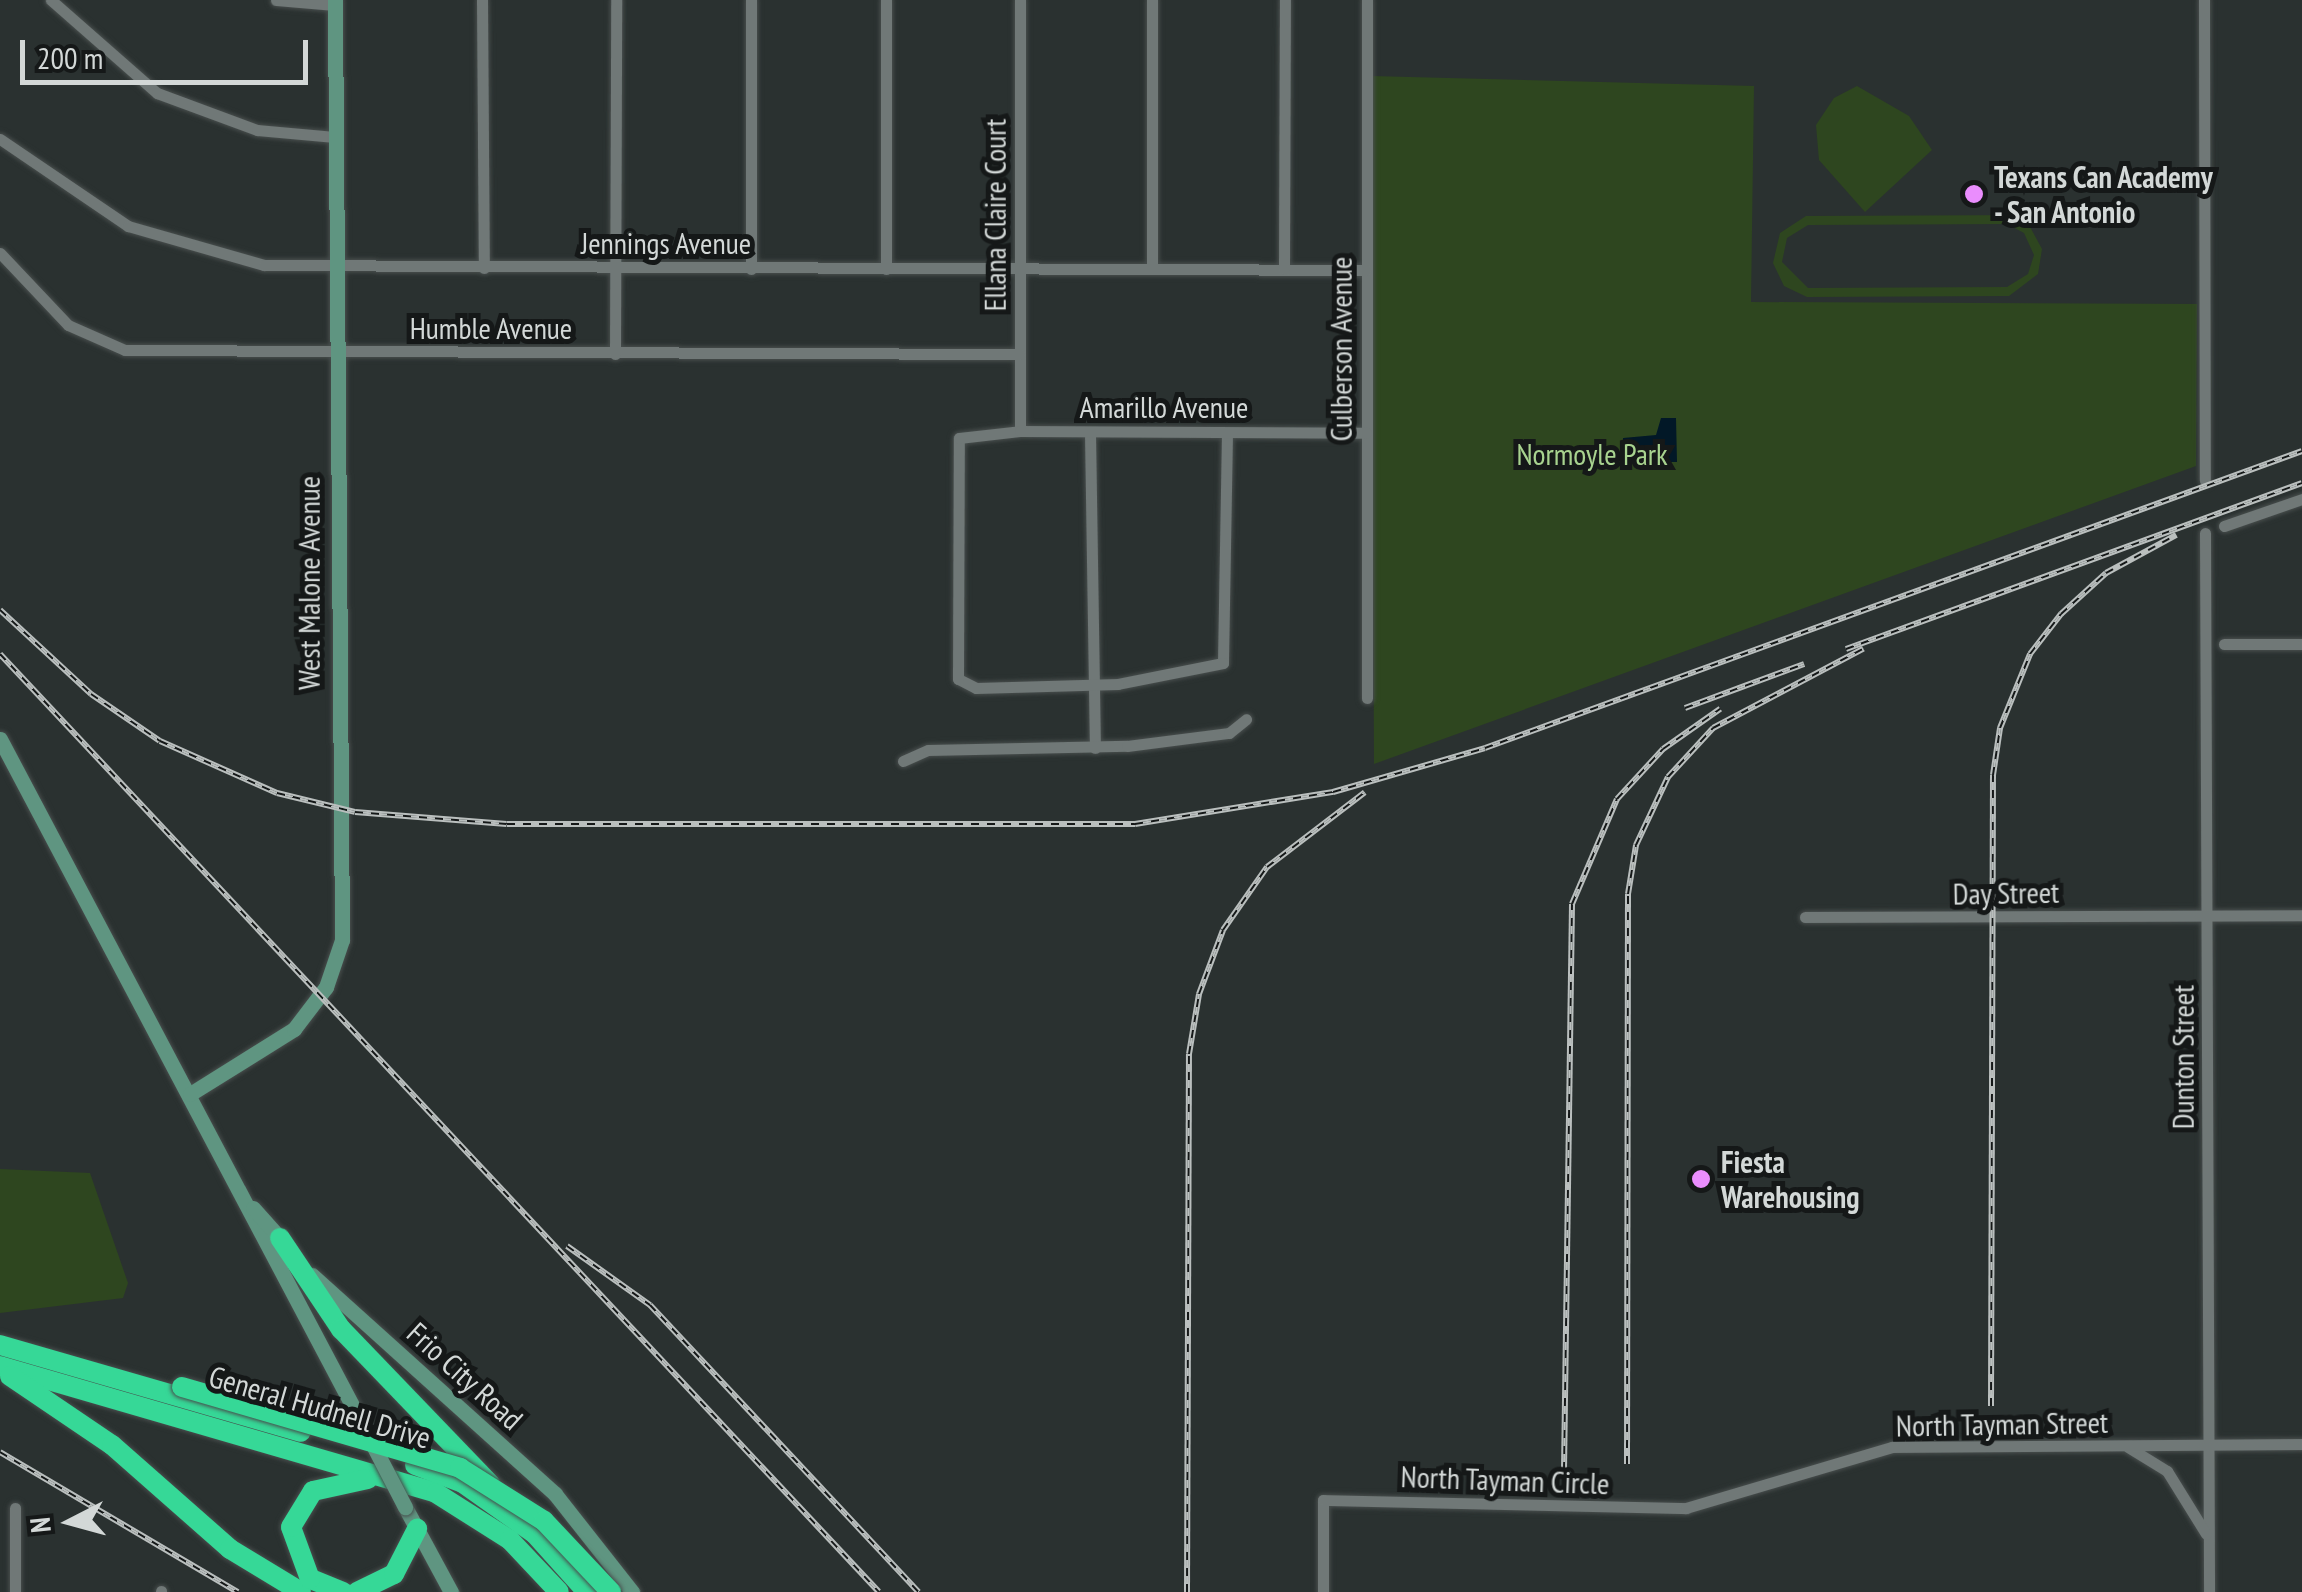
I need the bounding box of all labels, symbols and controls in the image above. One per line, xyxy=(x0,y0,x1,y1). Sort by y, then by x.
scale bar xyxy=(25,20,312,82)
text: 200 m xyxy=(37,38,103,77)
street label: Ellana Claire Court xyxy=(977,119,1013,311)
place label: Texans Can Academy - San Antonio xyxy=(1994,159,2214,230)
marker: Texans Can Academy - San Antonio xyxy=(1963,183,1985,205)
street label: Jennings Avenue xyxy=(581,225,751,261)
street label: Culberson Avenue xyxy=(1323,256,1359,442)
street label: Humble Avenue xyxy=(409,310,573,346)
street label: Amarillo Avenue xyxy=(1079,389,1249,425)
park label: Normoyle Park xyxy=(1516,436,1668,472)
street label: West Malone Avenue xyxy=(291,475,327,691)
street label: Day Street xyxy=(1952,874,2060,912)
street label: Dunton Street xyxy=(2165,985,2201,1129)
place label: Fiesta Warehousing xyxy=(1721,1144,1860,1214)
marker: Fiesta Warehousing xyxy=(1690,1168,1712,1190)
street label: Frio City Road xyxy=(400,1315,530,1437)
street label: General Hudnell Drive xyxy=(205,1358,435,1456)
street label: North Tayman Street xyxy=(1895,1404,2109,1444)
street label: North Tayman Circle xyxy=(1400,1458,1610,1502)
north arrow xyxy=(20,1472,120,1572)
text: N xyxy=(20,1516,59,1535)

